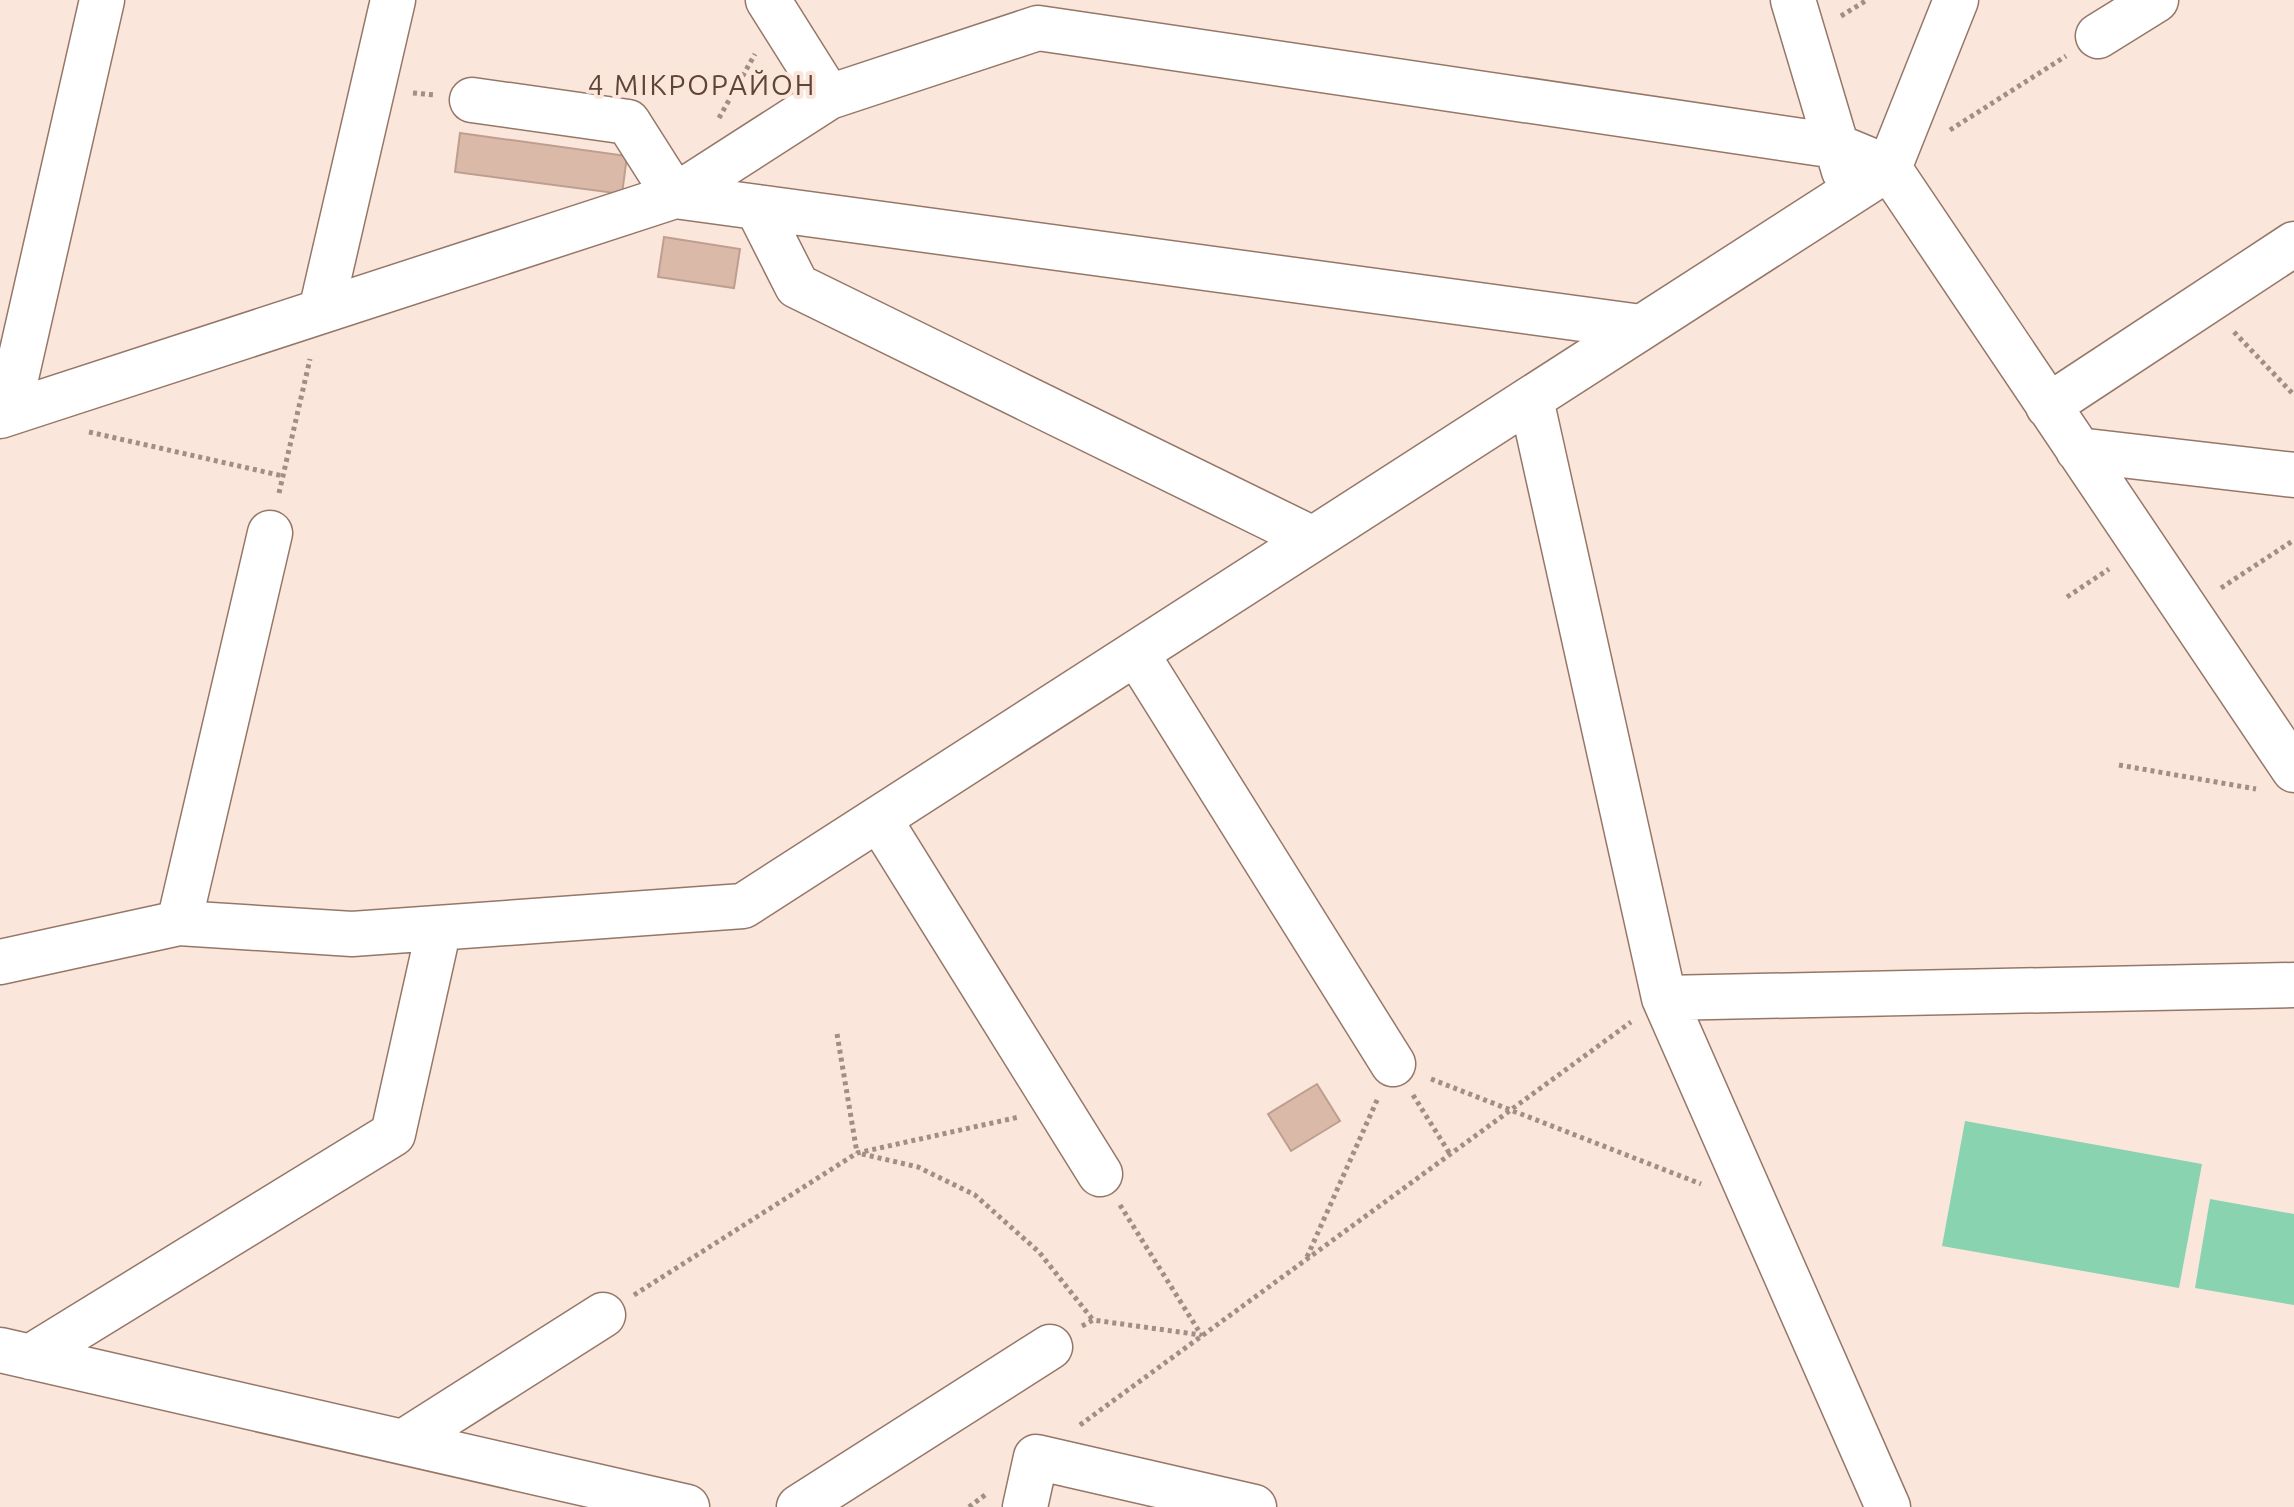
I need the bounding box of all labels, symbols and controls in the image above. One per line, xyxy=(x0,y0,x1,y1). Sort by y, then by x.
district label: 4 МІКРОРАЙОН xyxy=(588,69,816,100)

